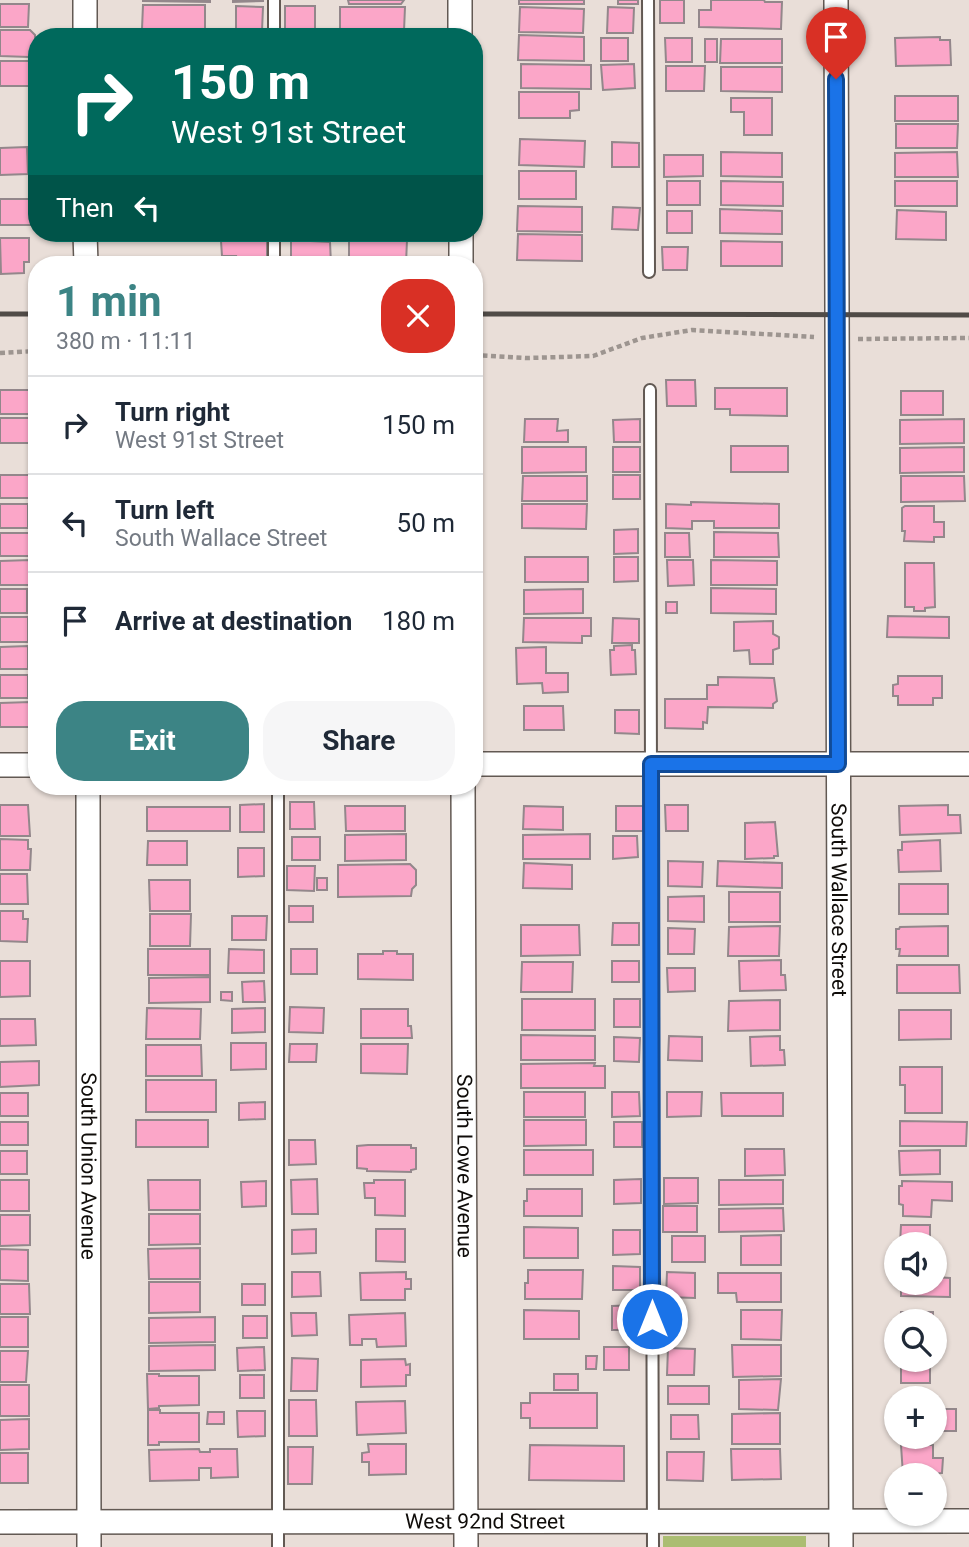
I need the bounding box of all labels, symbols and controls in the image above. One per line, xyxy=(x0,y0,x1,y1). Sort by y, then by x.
pin xyxy=(806,7,866,79)
icon: arrive xyxy=(817,18,855,56)
text: 150 m xyxy=(171,54,310,111)
icon: right xyxy=(56,56,147,147)
text: West 91st Street xyxy=(171,113,406,151)
icon: left xyxy=(128,189,166,227)
text: Then xyxy=(56,193,114,223)
text: 1 min xyxy=(56,277,162,326)
button: close xyxy=(381,279,455,353)
text: 380 m · 11:11 xyxy=(56,328,195,355)
text: Turn right xyxy=(115,397,230,427)
icon: right xyxy=(56,406,94,444)
text: 150 m xyxy=(382,410,455,440)
text: West 91st Street xyxy=(115,427,284,454)
text: Turn left xyxy=(115,495,214,525)
icon: left xyxy=(56,504,94,542)
text: 50 m xyxy=(397,508,455,538)
text: South Wallace Street xyxy=(115,525,327,552)
icon: arrive xyxy=(56,602,94,640)
text: Arrive at destination xyxy=(115,606,352,636)
text: 180 m xyxy=(382,606,455,636)
button: Exit xyxy=(56,701,249,781)
button: Share xyxy=(263,701,455,781)
street label: South Wallace Street xyxy=(827,803,851,997)
street label: South Union Avenue xyxy=(76,1072,101,1260)
street label: South Lowe Avenue xyxy=(452,1074,477,1258)
map controls xyxy=(884,1232,947,1526)
button: sound xyxy=(884,1232,947,1295)
position arrow xyxy=(615,1282,689,1356)
button: search xyxy=(884,1309,947,1372)
button: + xyxy=(884,1386,947,1449)
button: − xyxy=(884,1463,947,1526)
street label: West 92nd Street xyxy=(405,1509,565,1534)

